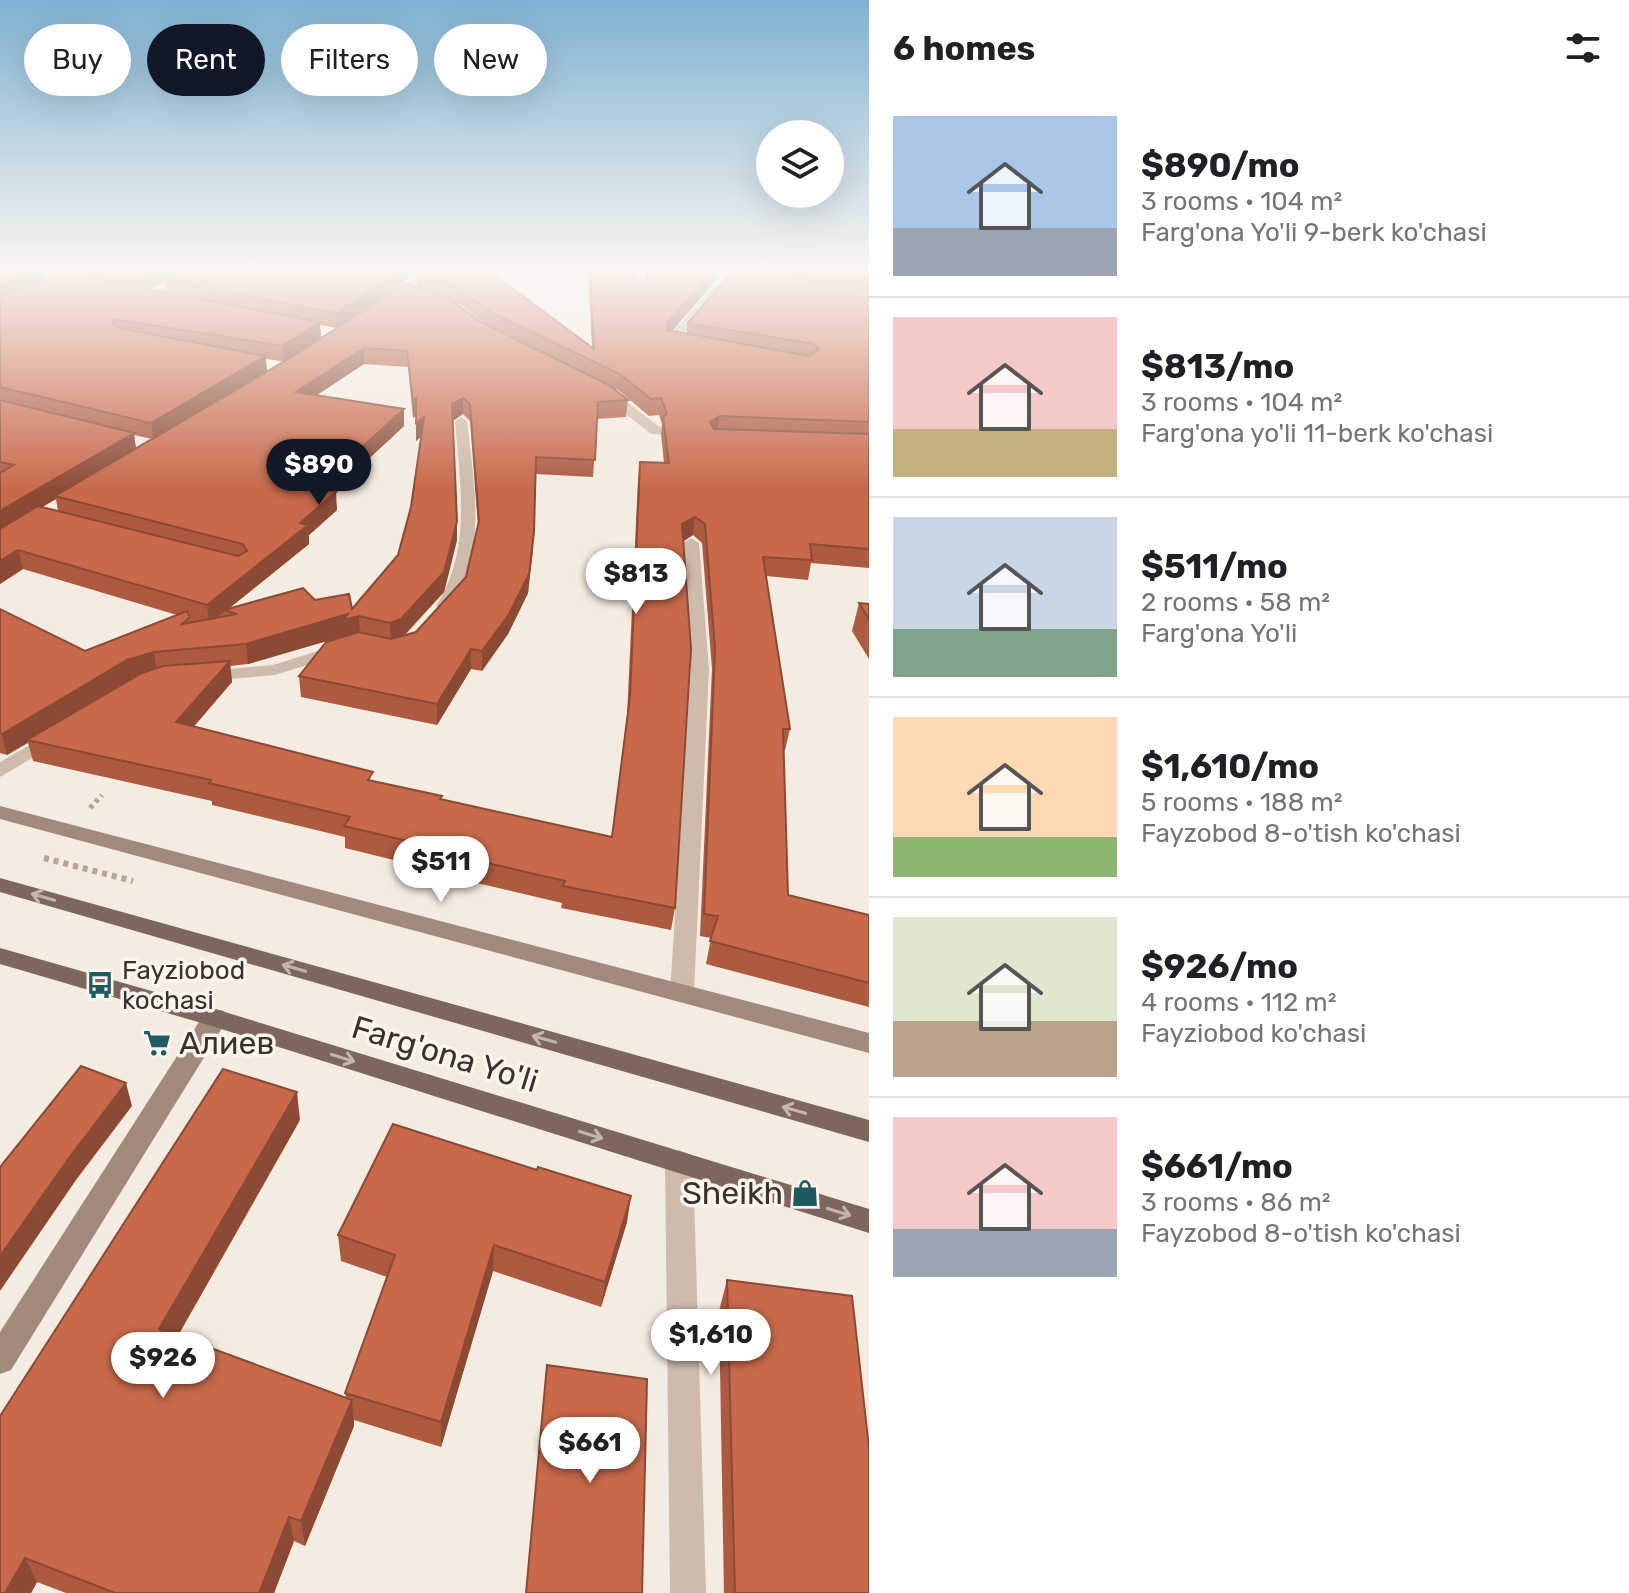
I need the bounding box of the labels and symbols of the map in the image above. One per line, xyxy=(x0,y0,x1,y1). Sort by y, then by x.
pin: $890 xyxy=(272,439,366,507)
pin: $813 xyxy=(589,548,683,616)
pin: $511 xyxy=(394,836,488,904)
one-way arrow xyxy=(31,889,57,904)
place label: Fayziobod kochasi xyxy=(122,955,245,1016)
one-way arrow xyxy=(281,960,307,975)
bus stop icon: Fayziobod kochasi xyxy=(85,970,115,1000)
street label: Farg'ona Yo'li xyxy=(347,1008,543,1100)
place label: Алиев xyxy=(179,1024,274,1062)
supermarket icon: Алиев xyxy=(142,1028,172,1058)
one-way arrow xyxy=(531,1031,557,1046)
one-way arrow xyxy=(329,1051,355,1066)
one-way arrow xyxy=(781,1101,807,1116)
one-way arrow xyxy=(578,1129,603,1143)
place label: Sheikh xyxy=(682,1174,783,1212)
shop icon: Sheikh xyxy=(790,1178,820,1208)
one-way arrow xyxy=(826,1205,852,1220)
pin: $1,610 xyxy=(646,1309,776,1377)
pin: $926 xyxy=(116,1332,210,1400)
pin: $661 xyxy=(543,1417,637,1485)

